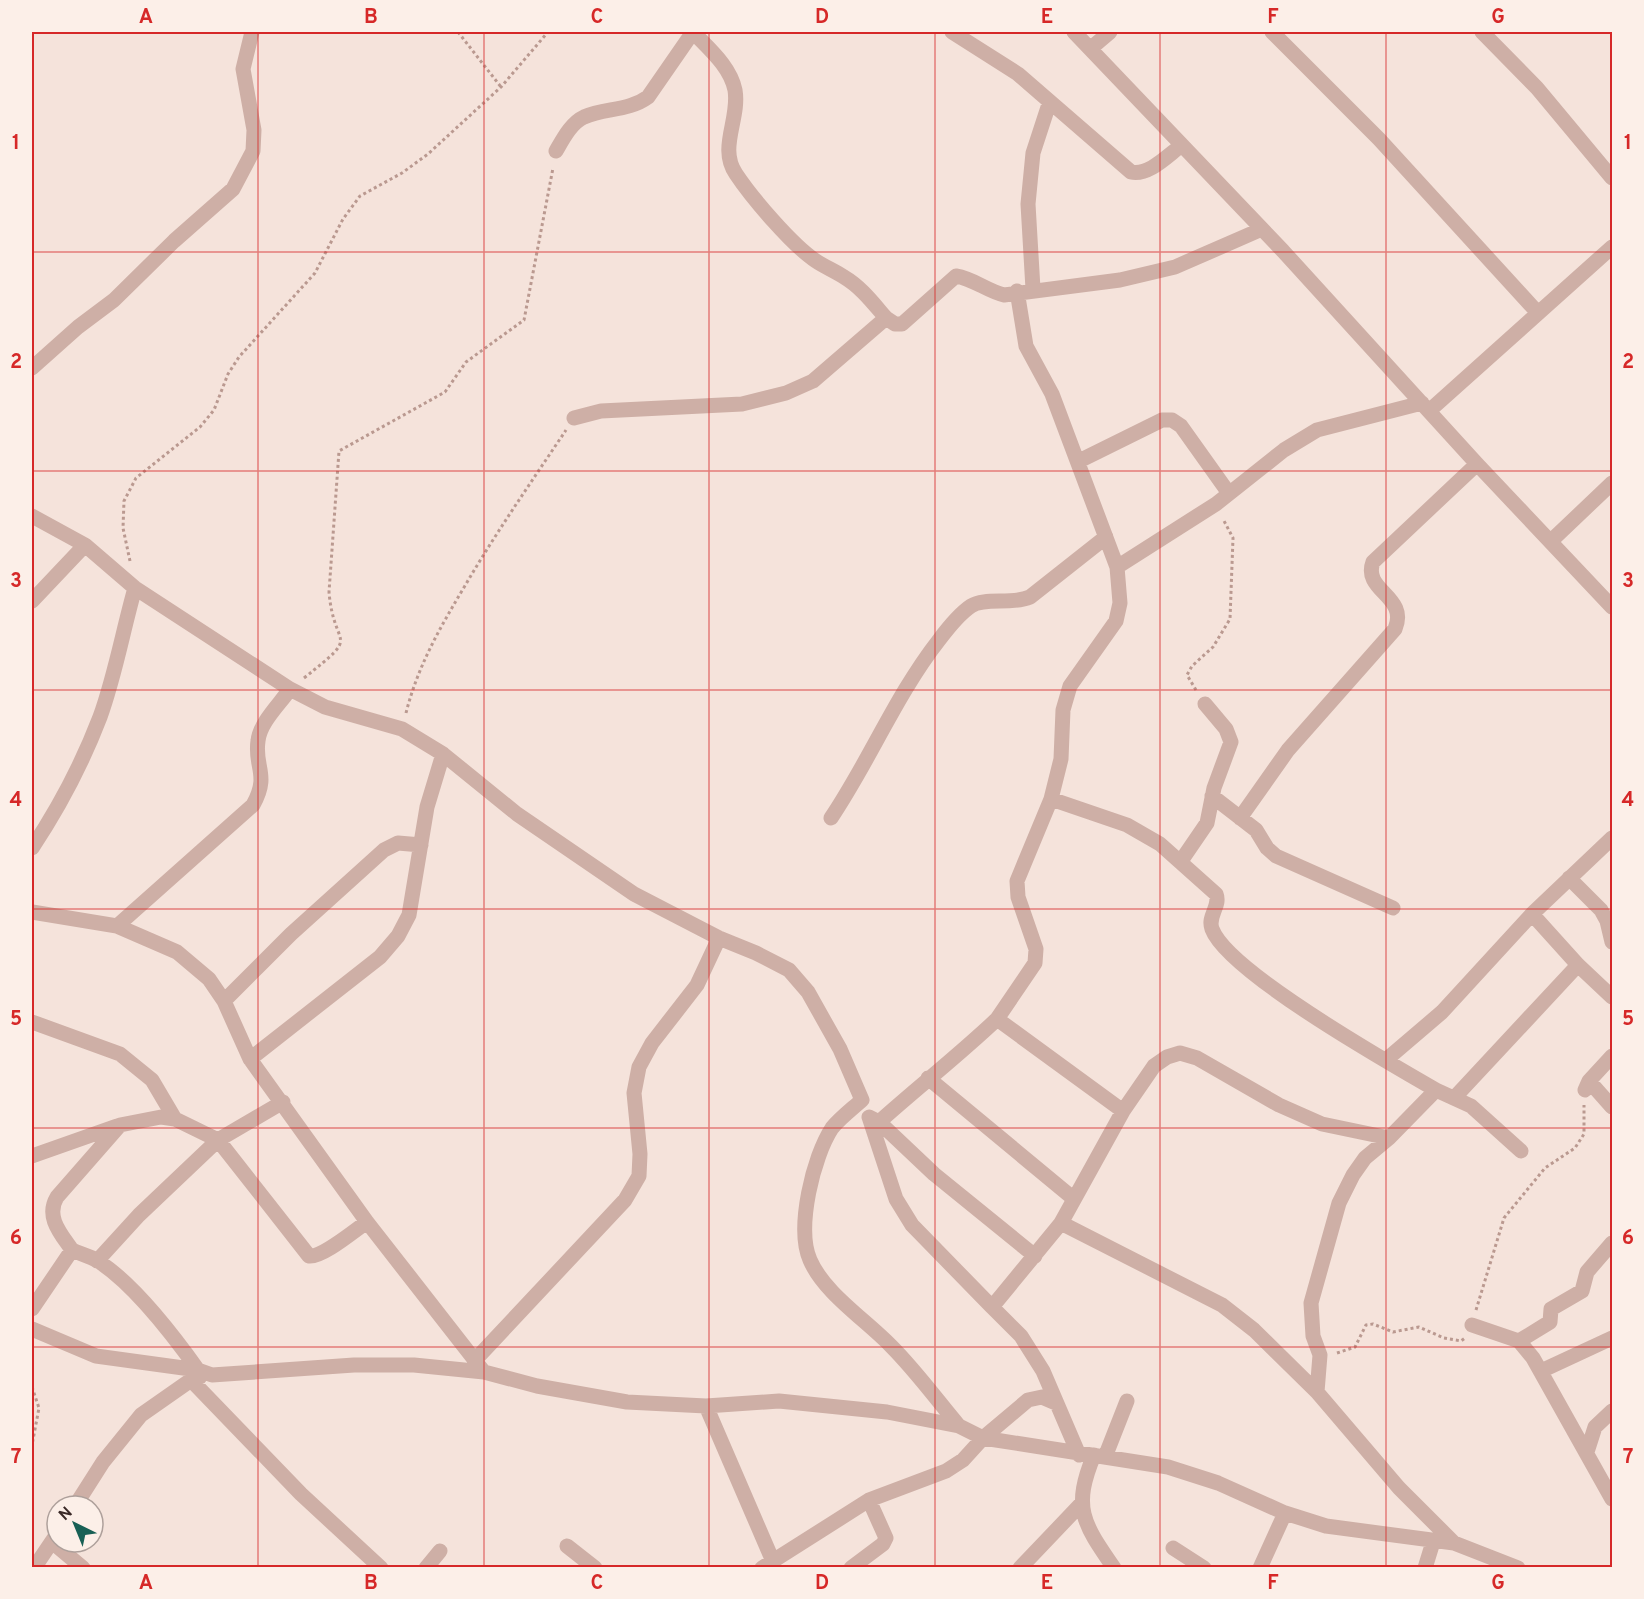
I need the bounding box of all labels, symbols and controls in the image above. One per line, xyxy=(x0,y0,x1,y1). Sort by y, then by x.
text: A xyxy=(139,5,153,31)
text: B xyxy=(364,5,378,31)
text: C xyxy=(591,5,603,31)
text: D xyxy=(815,5,829,31)
text: E xyxy=(1041,5,1053,31)
text: F xyxy=(1267,5,1279,31)
text: G xyxy=(1491,5,1505,31)
text: 1 xyxy=(12,131,20,157)
text: 1 xyxy=(1624,131,1632,157)
text: 2 xyxy=(10,350,22,376)
text: 2 xyxy=(1622,350,1634,376)
text: 3 xyxy=(10,569,22,595)
text: 3 xyxy=(1622,569,1634,595)
text: 4 xyxy=(10,788,22,814)
text: 4 xyxy=(1622,788,1634,814)
text: 5 xyxy=(10,1007,22,1033)
text: 5 xyxy=(1622,1007,1634,1033)
text: 6 xyxy=(10,1226,22,1252)
text: 6 xyxy=(1622,1226,1634,1252)
text: 7 xyxy=(11,1445,21,1471)
text: 7 xyxy=(1623,1445,1633,1471)
north arrow xyxy=(45,1494,105,1554)
text: N xyxy=(55,1503,77,1526)
text: A xyxy=(139,1571,153,1597)
text: B xyxy=(364,1571,378,1597)
text: C xyxy=(591,1571,603,1597)
text: D xyxy=(815,1571,829,1597)
text: E xyxy=(1041,1571,1053,1597)
text: F xyxy=(1267,1571,1279,1597)
text: G xyxy=(1491,1571,1505,1597)

